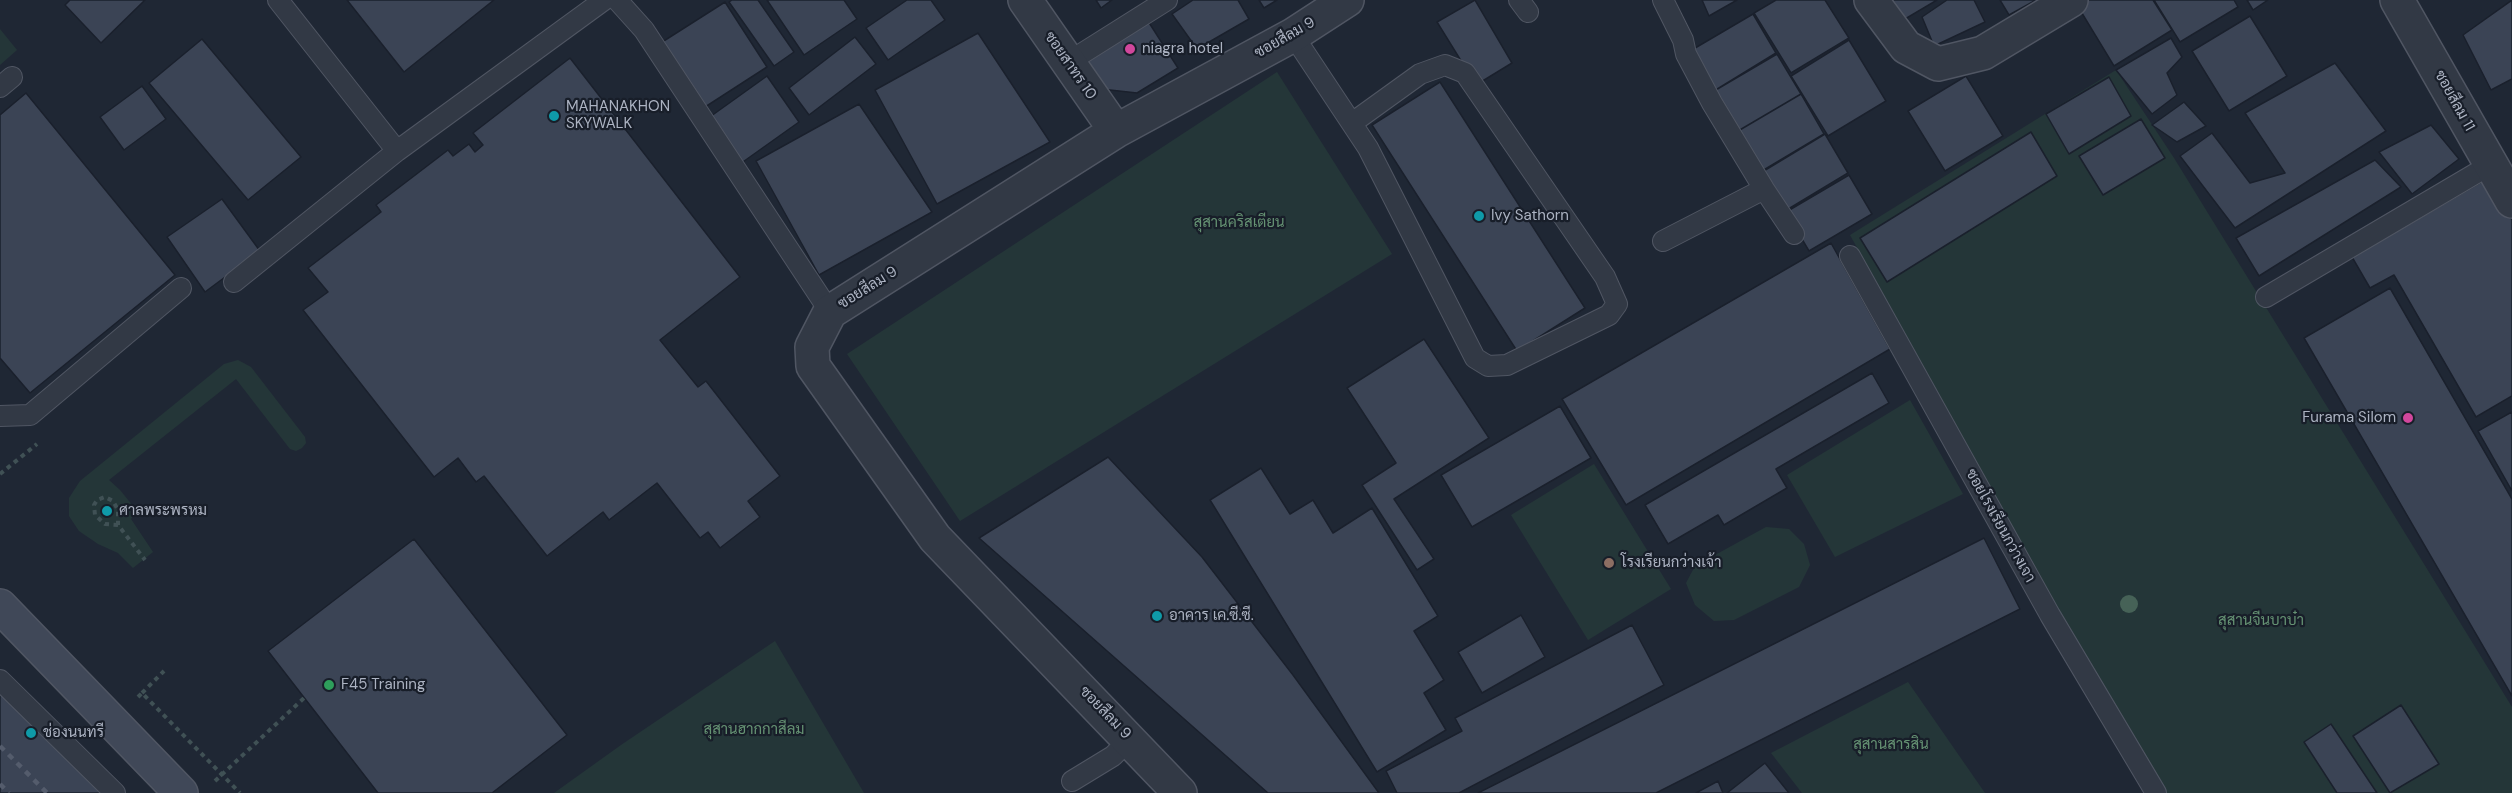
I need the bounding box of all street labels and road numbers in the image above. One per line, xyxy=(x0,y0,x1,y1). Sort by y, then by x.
street label: ซอยสีลม 9 xyxy=(1252,14,1318,62)
street label: ซอยสาทร 10 xyxy=(1040,29,1100,103)
street label: ซอยสีลม 11 xyxy=(2430,68,2478,134)
street label: ซอยสีลม 9 xyxy=(835,263,901,313)
street label: ซอยโรงเรียนกว่างเจา xyxy=(1961,466,2039,586)
street label: ซอยสีลม 9 xyxy=(1075,683,1135,743)

